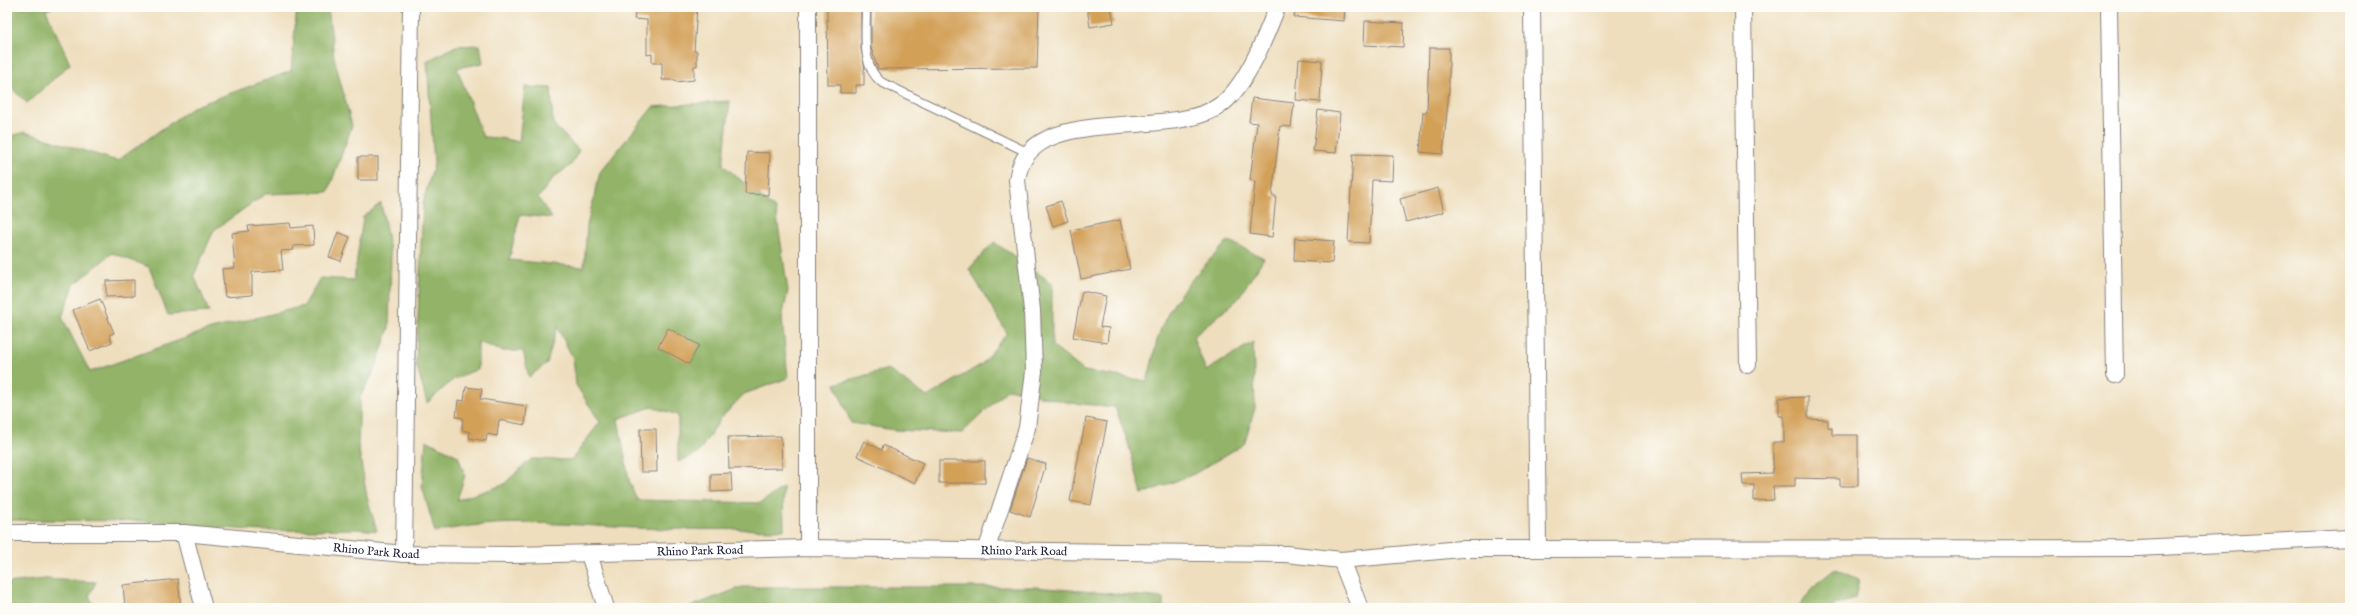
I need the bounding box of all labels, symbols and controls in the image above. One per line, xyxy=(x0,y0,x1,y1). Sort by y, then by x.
street label: Rhino Park Road xyxy=(332,540,420,562)
street label: Rhino Park Road xyxy=(656,542,744,559)
street label: Rhino Park Road xyxy=(980,543,1068,559)

